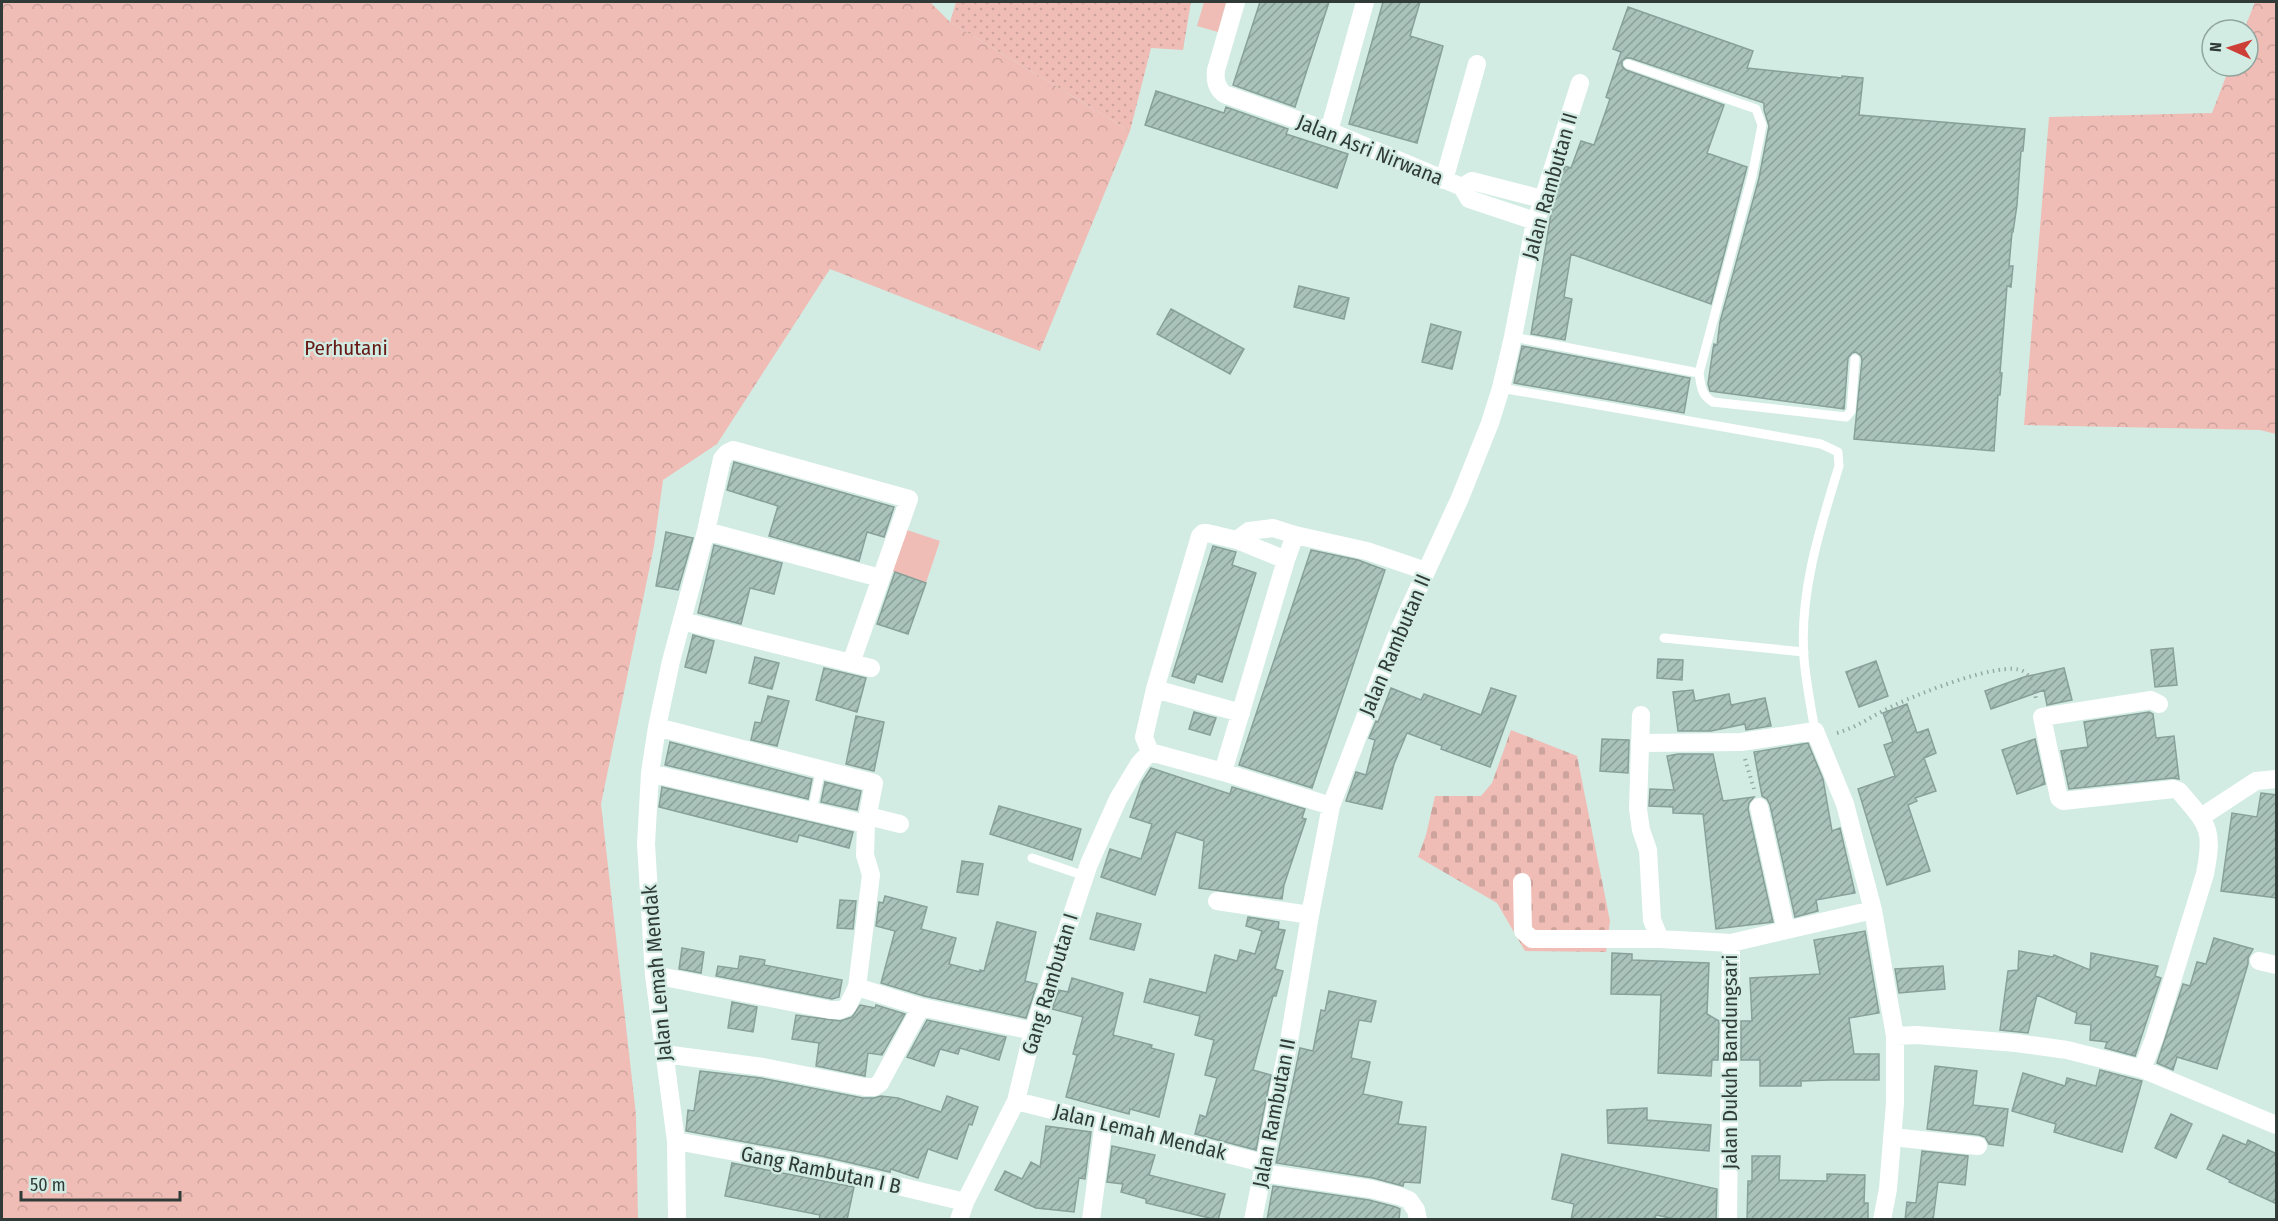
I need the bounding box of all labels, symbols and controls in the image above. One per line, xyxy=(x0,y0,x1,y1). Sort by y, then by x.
north arrow xyxy=(2200,18,2260,78)
text: N xyxy=(2206,42,2225,52)
street label: Jalan Asri Nirwana xyxy=(1293,109,1447,191)
street label: Jalan Rambutan II xyxy=(1517,110,1583,262)
park label: Perhutani xyxy=(304,335,388,361)
street label: Jalan Rambutan II xyxy=(1353,570,1437,720)
street label: Jalan Lemah Mendak xyxy=(636,884,678,1062)
street label: Gang Rambutan I xyxy=(1016,910,1084,1058)
street label: Jalan Dukuh Bandungsari xyxy=(1717,955,1743,1169)
street label: Jalan Rambutan II xyxy=(1247,1036,1301,1190)
street label: Jalan Lemah Mendak xyxy=(1051,1098,1229,1166)
street label: Gang Rambutan I B xyxy=(739,1140,903,1200)
scale bar xyxy=(21,1164,180,1202)
text: 50 m xyxy=(30,1174,66,1196)

